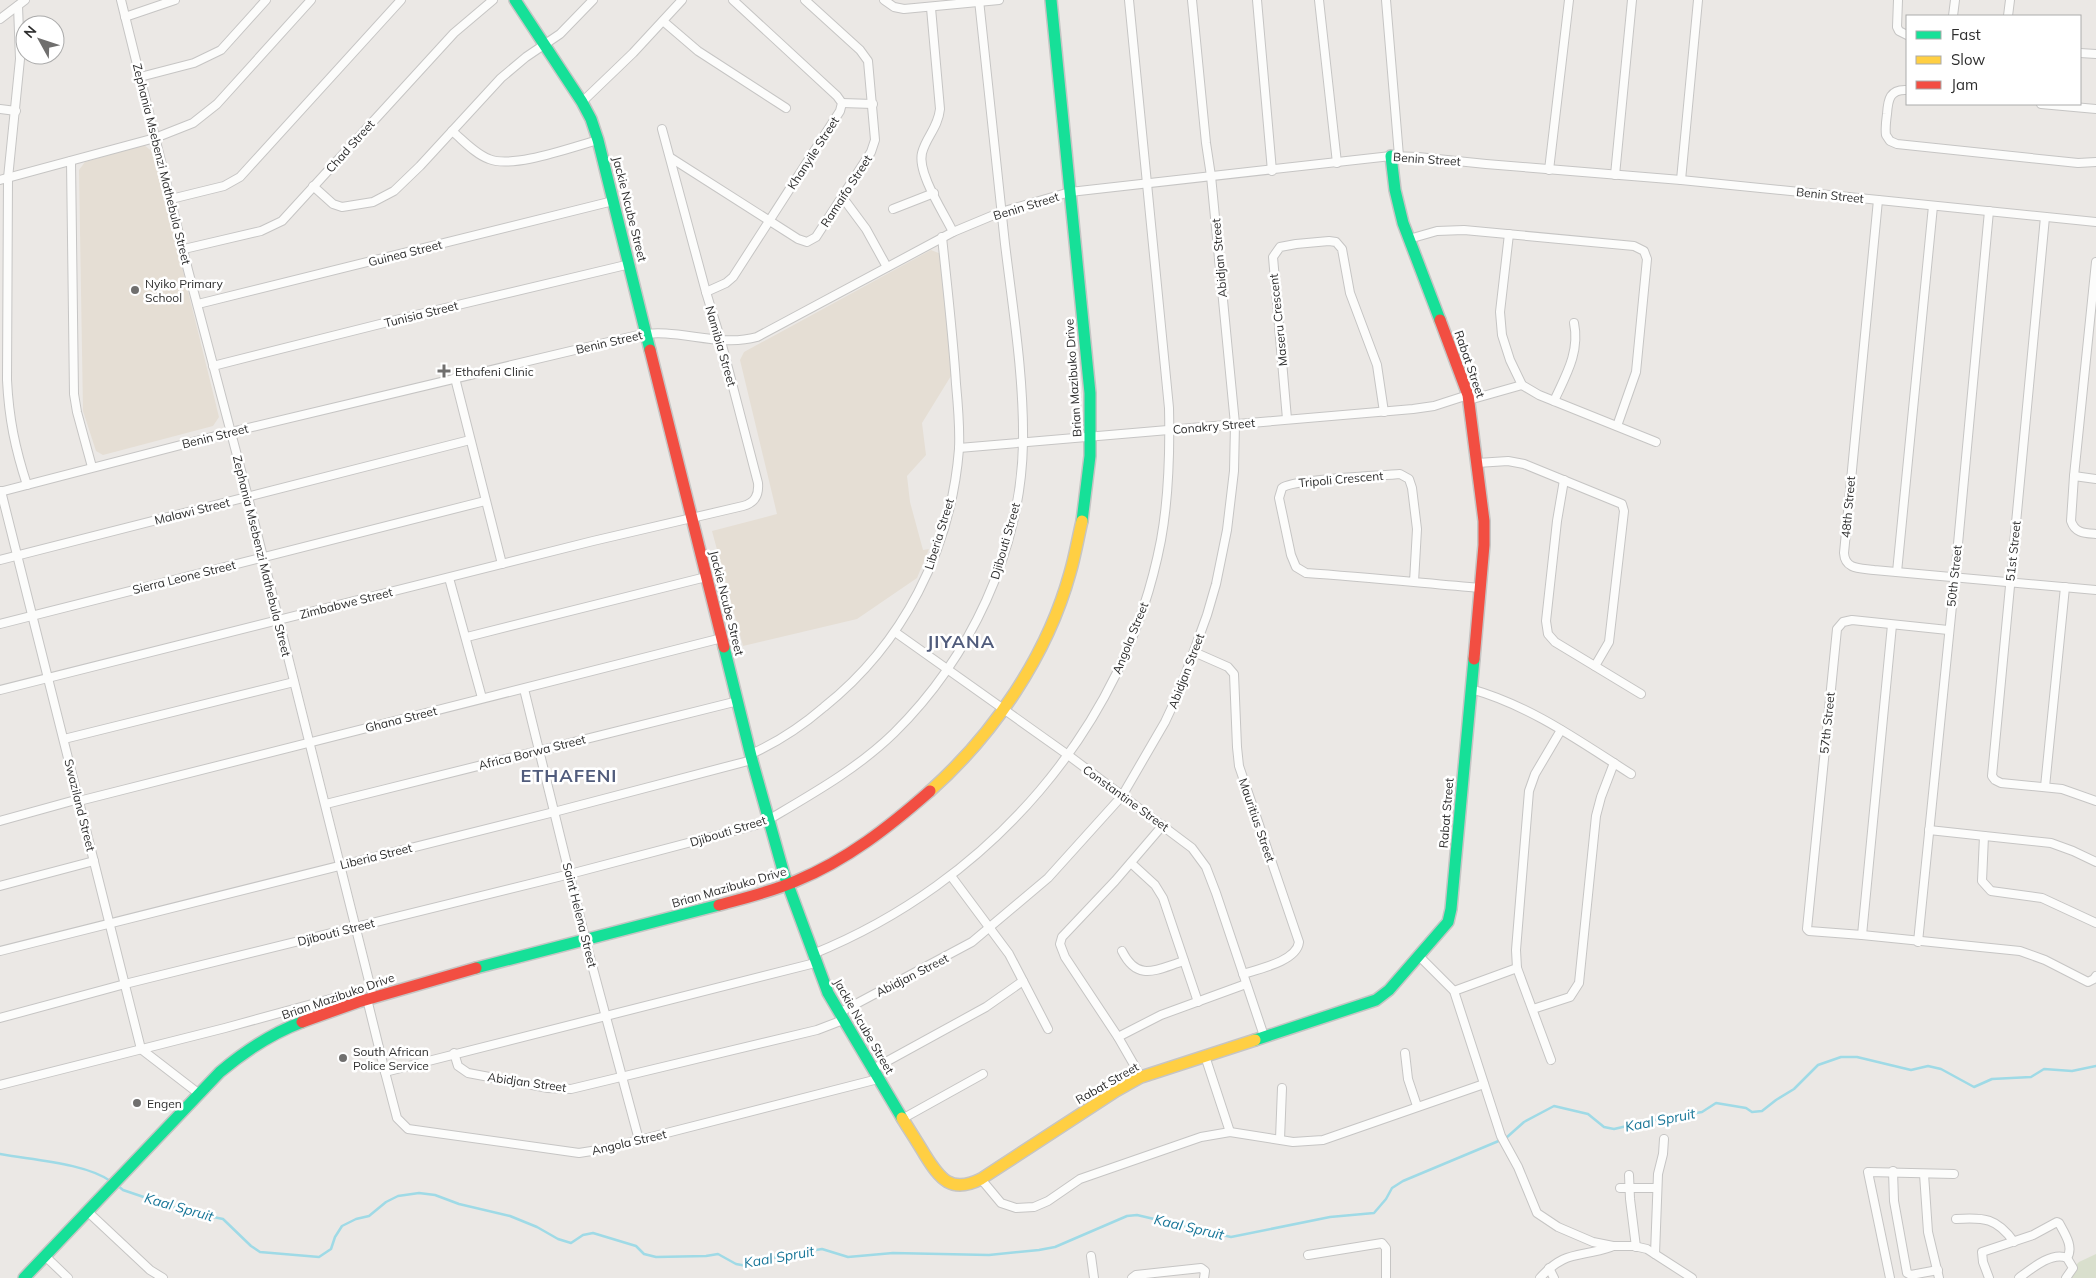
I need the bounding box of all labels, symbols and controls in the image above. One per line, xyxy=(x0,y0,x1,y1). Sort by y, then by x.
north arrow xyxy=(15,15,65,65)
legend xyxy=(1906,15,2081,105)
text: N xyxy=(20,22,40,41)
text: Fast xyxy=(1951,25,1981,44)
text: Slow xyxy=(1951,50,1985,69)
street label: Zephania Msebenzi Mathebula Street xyxy=(130,62,194,266)
text: Jam xyxy=(1951,75,1978,94)
street label: Khanyile Street xyxy=(784,114,842,192)
street label: Chad Street xyxy=(322,116,378,176)
street label: Benin Street xyxy=(1393,149,1461,169)
street label: Ramaifo Street xyxy=(817,152,875,230)
street label: Jackie Ncube Street xyxy=(610,155,650,263)
street label: Benin Street xyxy=(1795,184,1865,206)
street label: Benin Street xyxy=(991,189,1061,223)
street label: Abidjan Street xyxy=(1208,218,1230,298)
street label: Guinea Street xyxy=(366,237,444,269)
street label: Maseru Crescent xyxy=(1266,273,1290,367)
place label: Nyiko Primary School xyxy=(145,276,224,305)
marker: Nyiko Primary School xyxy=(129,284,141,296)
street label: Tunisia Street xyxy=(383,298,459,330)
street label: Namibia Street xyxy=(702,304,740,388)
street label: Brian Mazibuko Drive xyxy=(1061,318,1085,438)
street label: Benin Street xyxy=(574,327,644,357)
street label: Rabat Street xyxy=(1451,328,1489,400)
marker: Ethafeni Clinic xyxy=(437,364,451,378)
place label: Ethafeni Clinic xyxy=(455,364,534,379)
street label: Conakry Street xyxy=(1172,415,1256,437)
street label: Benin Street xyxy=(180,421,250,451)
street label: Zephania Msebenzi Mathebula Street xyxy=(230,454,294,658)
street label: Tripoli Crescent xyxy=(1298,468,1384,490)
street label: 48th Street xyxy=(1838,475,1858,539)
street label: Malawi Street xyxy=(153,494,231,528)
street label: Liberia Street xyxy=(921,496,957,572)
street label: Djibouti Street xyxy=(987,501,1023,581)
street label: 51st Street xyxy=(2002,520,2024,582)
street label: 50th Street xyxy=(1943,544,1965,608)
street label: Jackie Ncube Street xyxy=(707,549,747,657)
street label: Sierra Leone Street xyxy=(131,557,237,597)
street label: Zimbabwe Street xyxy=(298,584,394,622)
street label: Angola Street xyxy=(1109,600,1151,676)
district label: JIYANA xyxy=(927,630,995,653)
street label: Abidjan Street xyxy=(1165,631,1207,711)
street label: 57th Street xyxy=(1816,691,1838,755)
street label: Ghana Street xyxy=(363,703,439,735)
street label: Africa Borwa Street xyxy=(477,731,587,773)
street label: Swaziland Street xyxy=(61,757,99,853)
street label: Constantine Street xyxy=(1080,762,1172,834)
district label: ETHAFENI xyxy=(521,764,617,787)
street label: Mauritius Street xyxy=(1236,776,1278,864)
street label: Rabat Street xyxy=(1435,777,1457,849)
street label: Djibouti Street xyxy=(688,812,768,850)
street label: Liberia Street xyxy=(338,840,414,872)
street label: Saint Helena Street xyxy=(560,861,600,969)
street label: Brian Mazibuko Drive xyxy=(670,863,788,911)
street label: Djibouti Street xyxy=(296,915,376,949)
street label: Abidjan Street xyxy=(873,950,951,1000)
street label: Brian Mazibuko Drive xyxy=(280,970,396,1022)
street label: Jackie Ncube Street xyxy=(831,976,897,1076)
place label: South African Police Service xyxy=(353,1044,429,1073)
marker: South African Police Service xyxy=(337,1052,349,1064)
street label: Rabat Street xyxy=(1073,1059,1141,1107)
street label: Abidjan Street xyxy=(487,1069,567,1095)
place label: Engen xyxy=(147,1096,182,1111)
marker: Engen xyxy=(131,1097,143,1109)
water label: Kaal Spruit xyxy=(1623,1104,1698,1136)
street label: Angola Street xyxy=(590,1126,668,1158)
water label: Kaal Spruit xyxy=(142,1189,217,1226)
water label: Kaal Spruit xyxy=(1152,1210,1227,1244)
water label: Kaal Spruit xyxy=(742,1242,817,1272)

